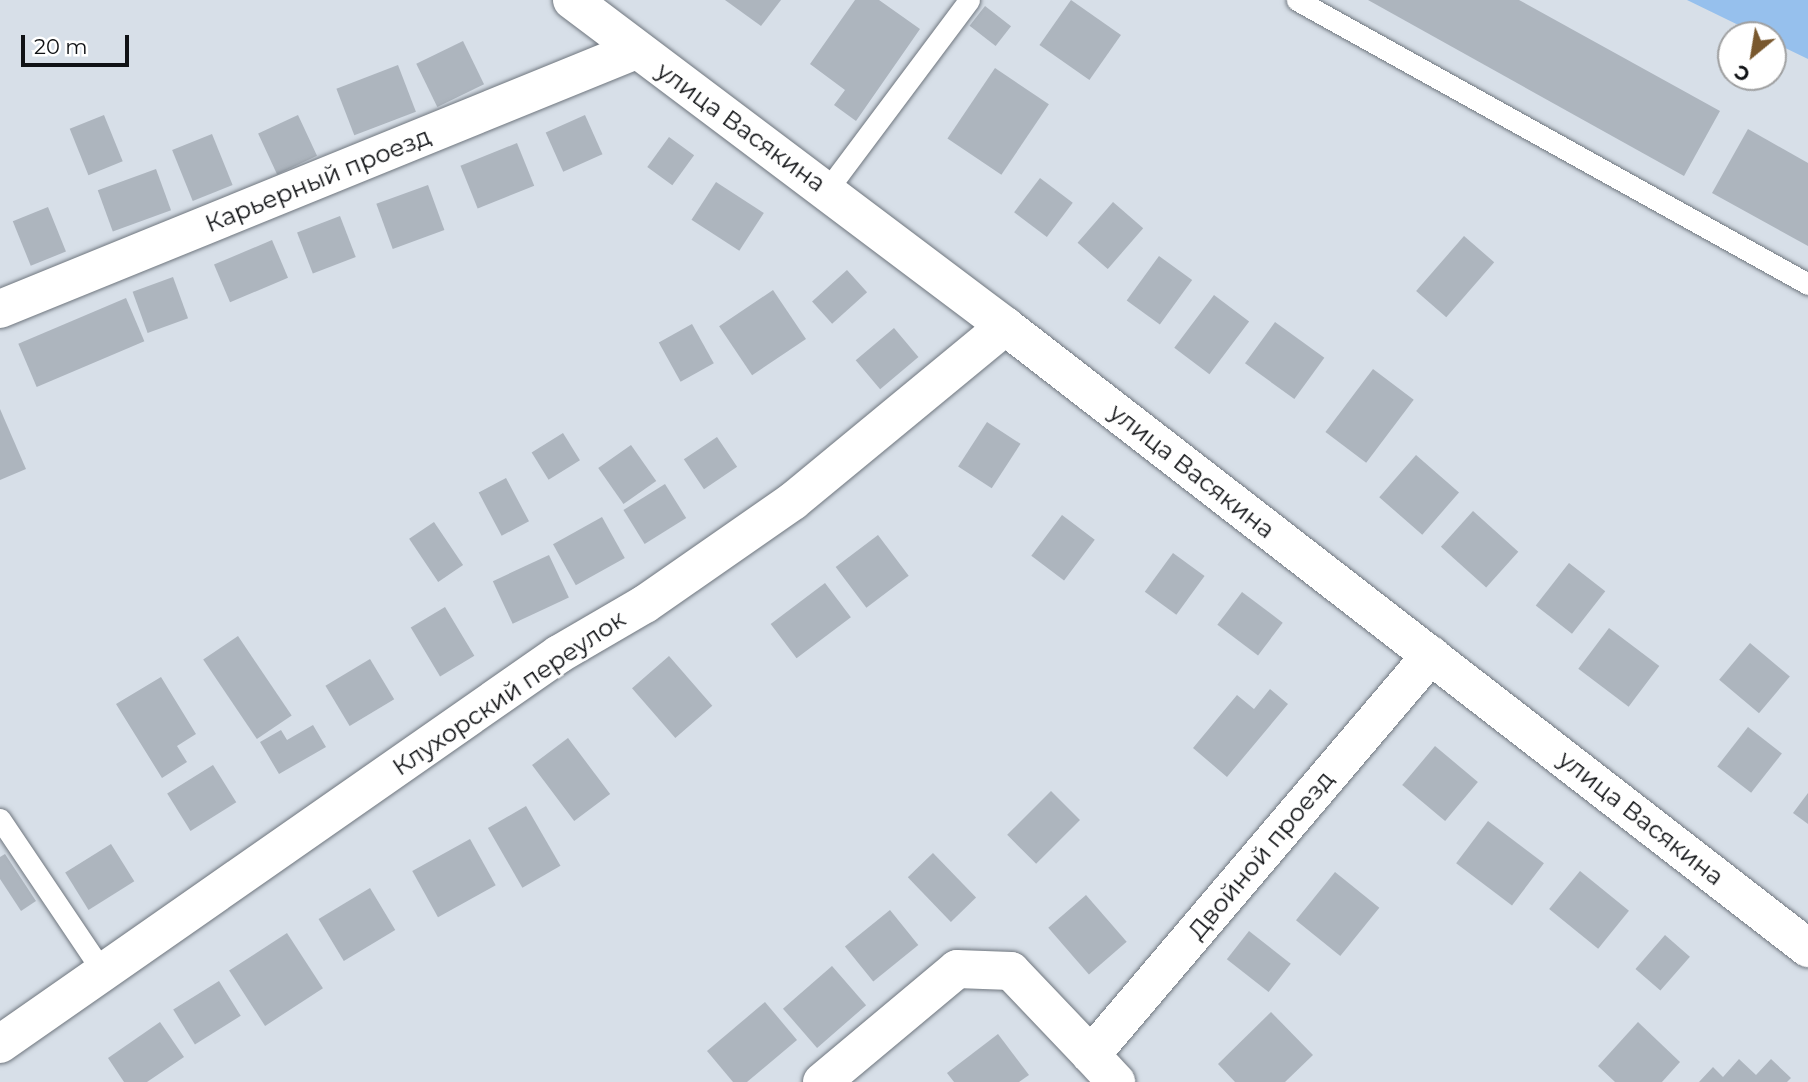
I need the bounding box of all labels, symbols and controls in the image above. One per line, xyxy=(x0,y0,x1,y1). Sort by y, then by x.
scale bar xyxy=(24,21,133,65)
north arrow xyxy=(1717,21,1787,91)
text: 20 m xyxy=(34,34,88,59)
street label: улица Васякина xyxy=(651,56,831,198)
text: С xyxy=(1731,59,1754,86)
street label: Карьерный проезд xyxy=(201,122,435,238)
street label: улица Васякина xyxy=(1104,398,1280,544)
street label: Клухорский переулок xyxy=(387,604,631,782)
street label: улица Васякина xyxy=(1553,745,1729,891)
street label: Двойной проезд xyxy=(1182,765,1340,945)

